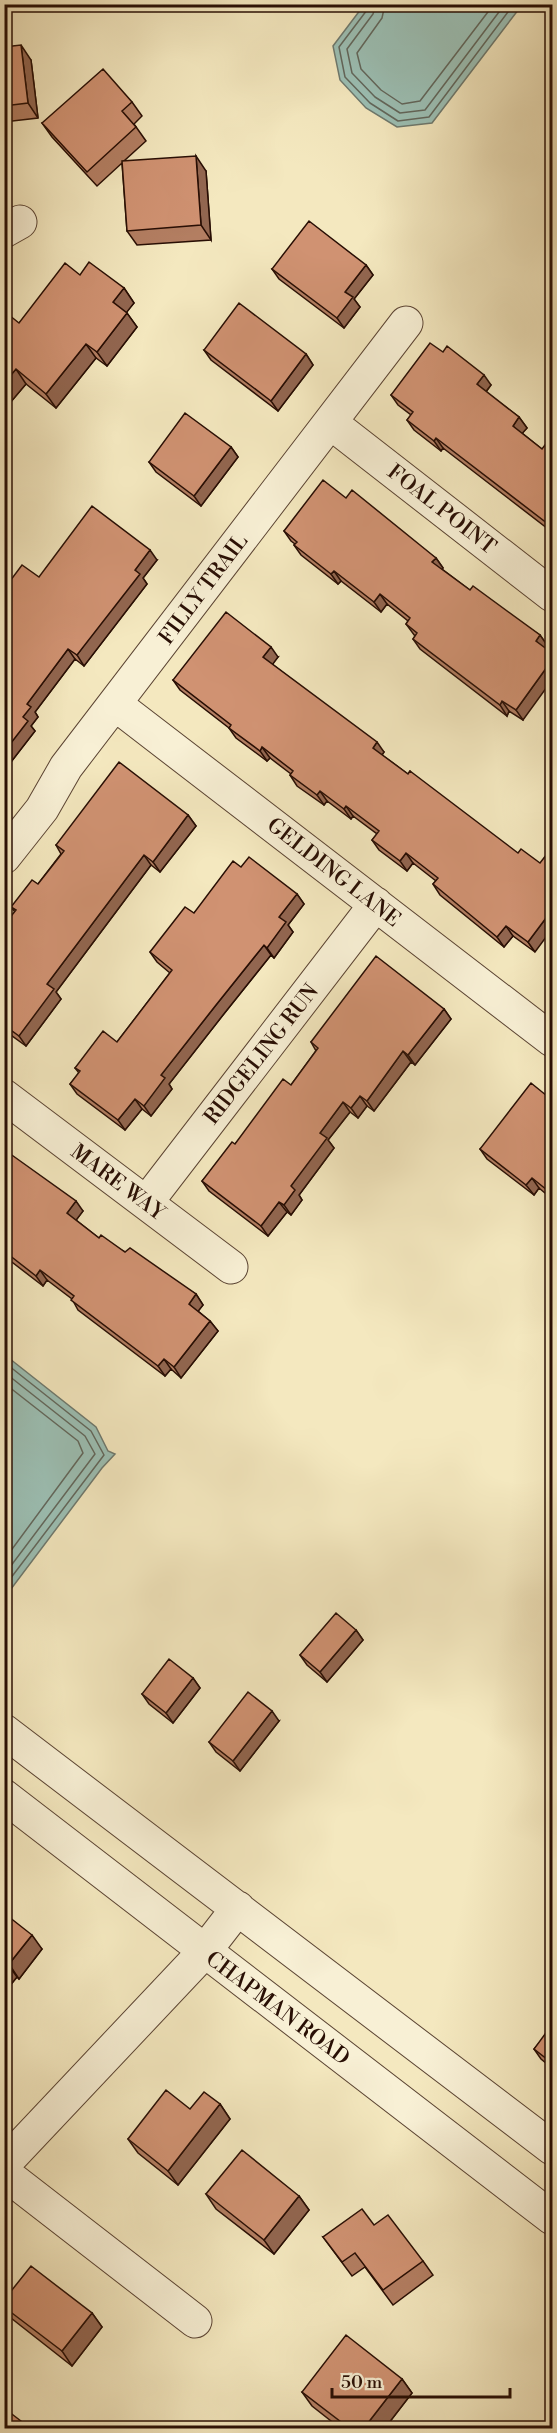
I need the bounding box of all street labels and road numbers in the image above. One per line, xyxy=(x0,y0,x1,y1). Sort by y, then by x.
street label: FOAL POINT xyxy=(382,459,501,560)
street label: FILLY TRAIL xyxy=(154,529,254,650)
street label: GELDING LANE xyxy=(261,813,405,933)
street label: RIDGELING RUN xyxy=(199,979,325,1130)
street label: MARE WAY xyxy=(65,1139,171,1227)
street label: CHAPMAN ROAD xyxy=(200,1946,355,2071)

